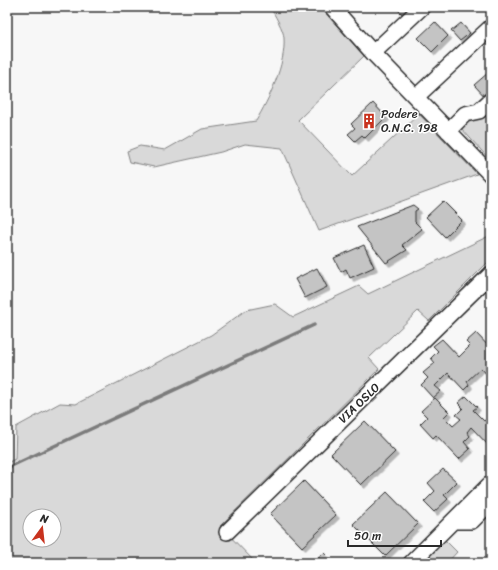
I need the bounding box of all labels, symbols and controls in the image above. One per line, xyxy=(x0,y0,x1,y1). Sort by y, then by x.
place label: Podere O.N.C. 198 xyxy=(381,103,438,139)
building icon: Podere O.N.C. 198 xyxy=(360,112,378,130)
street label: VIA OSLO xyxy=(333,377,385,429)
north arrow xyxy=(22,508,62,548)
text: N xyxy=(37,508,51,529)
scale bar xyxy=(348,522,441,548)
text: 50 m xyxy=(354,525,381,547)

